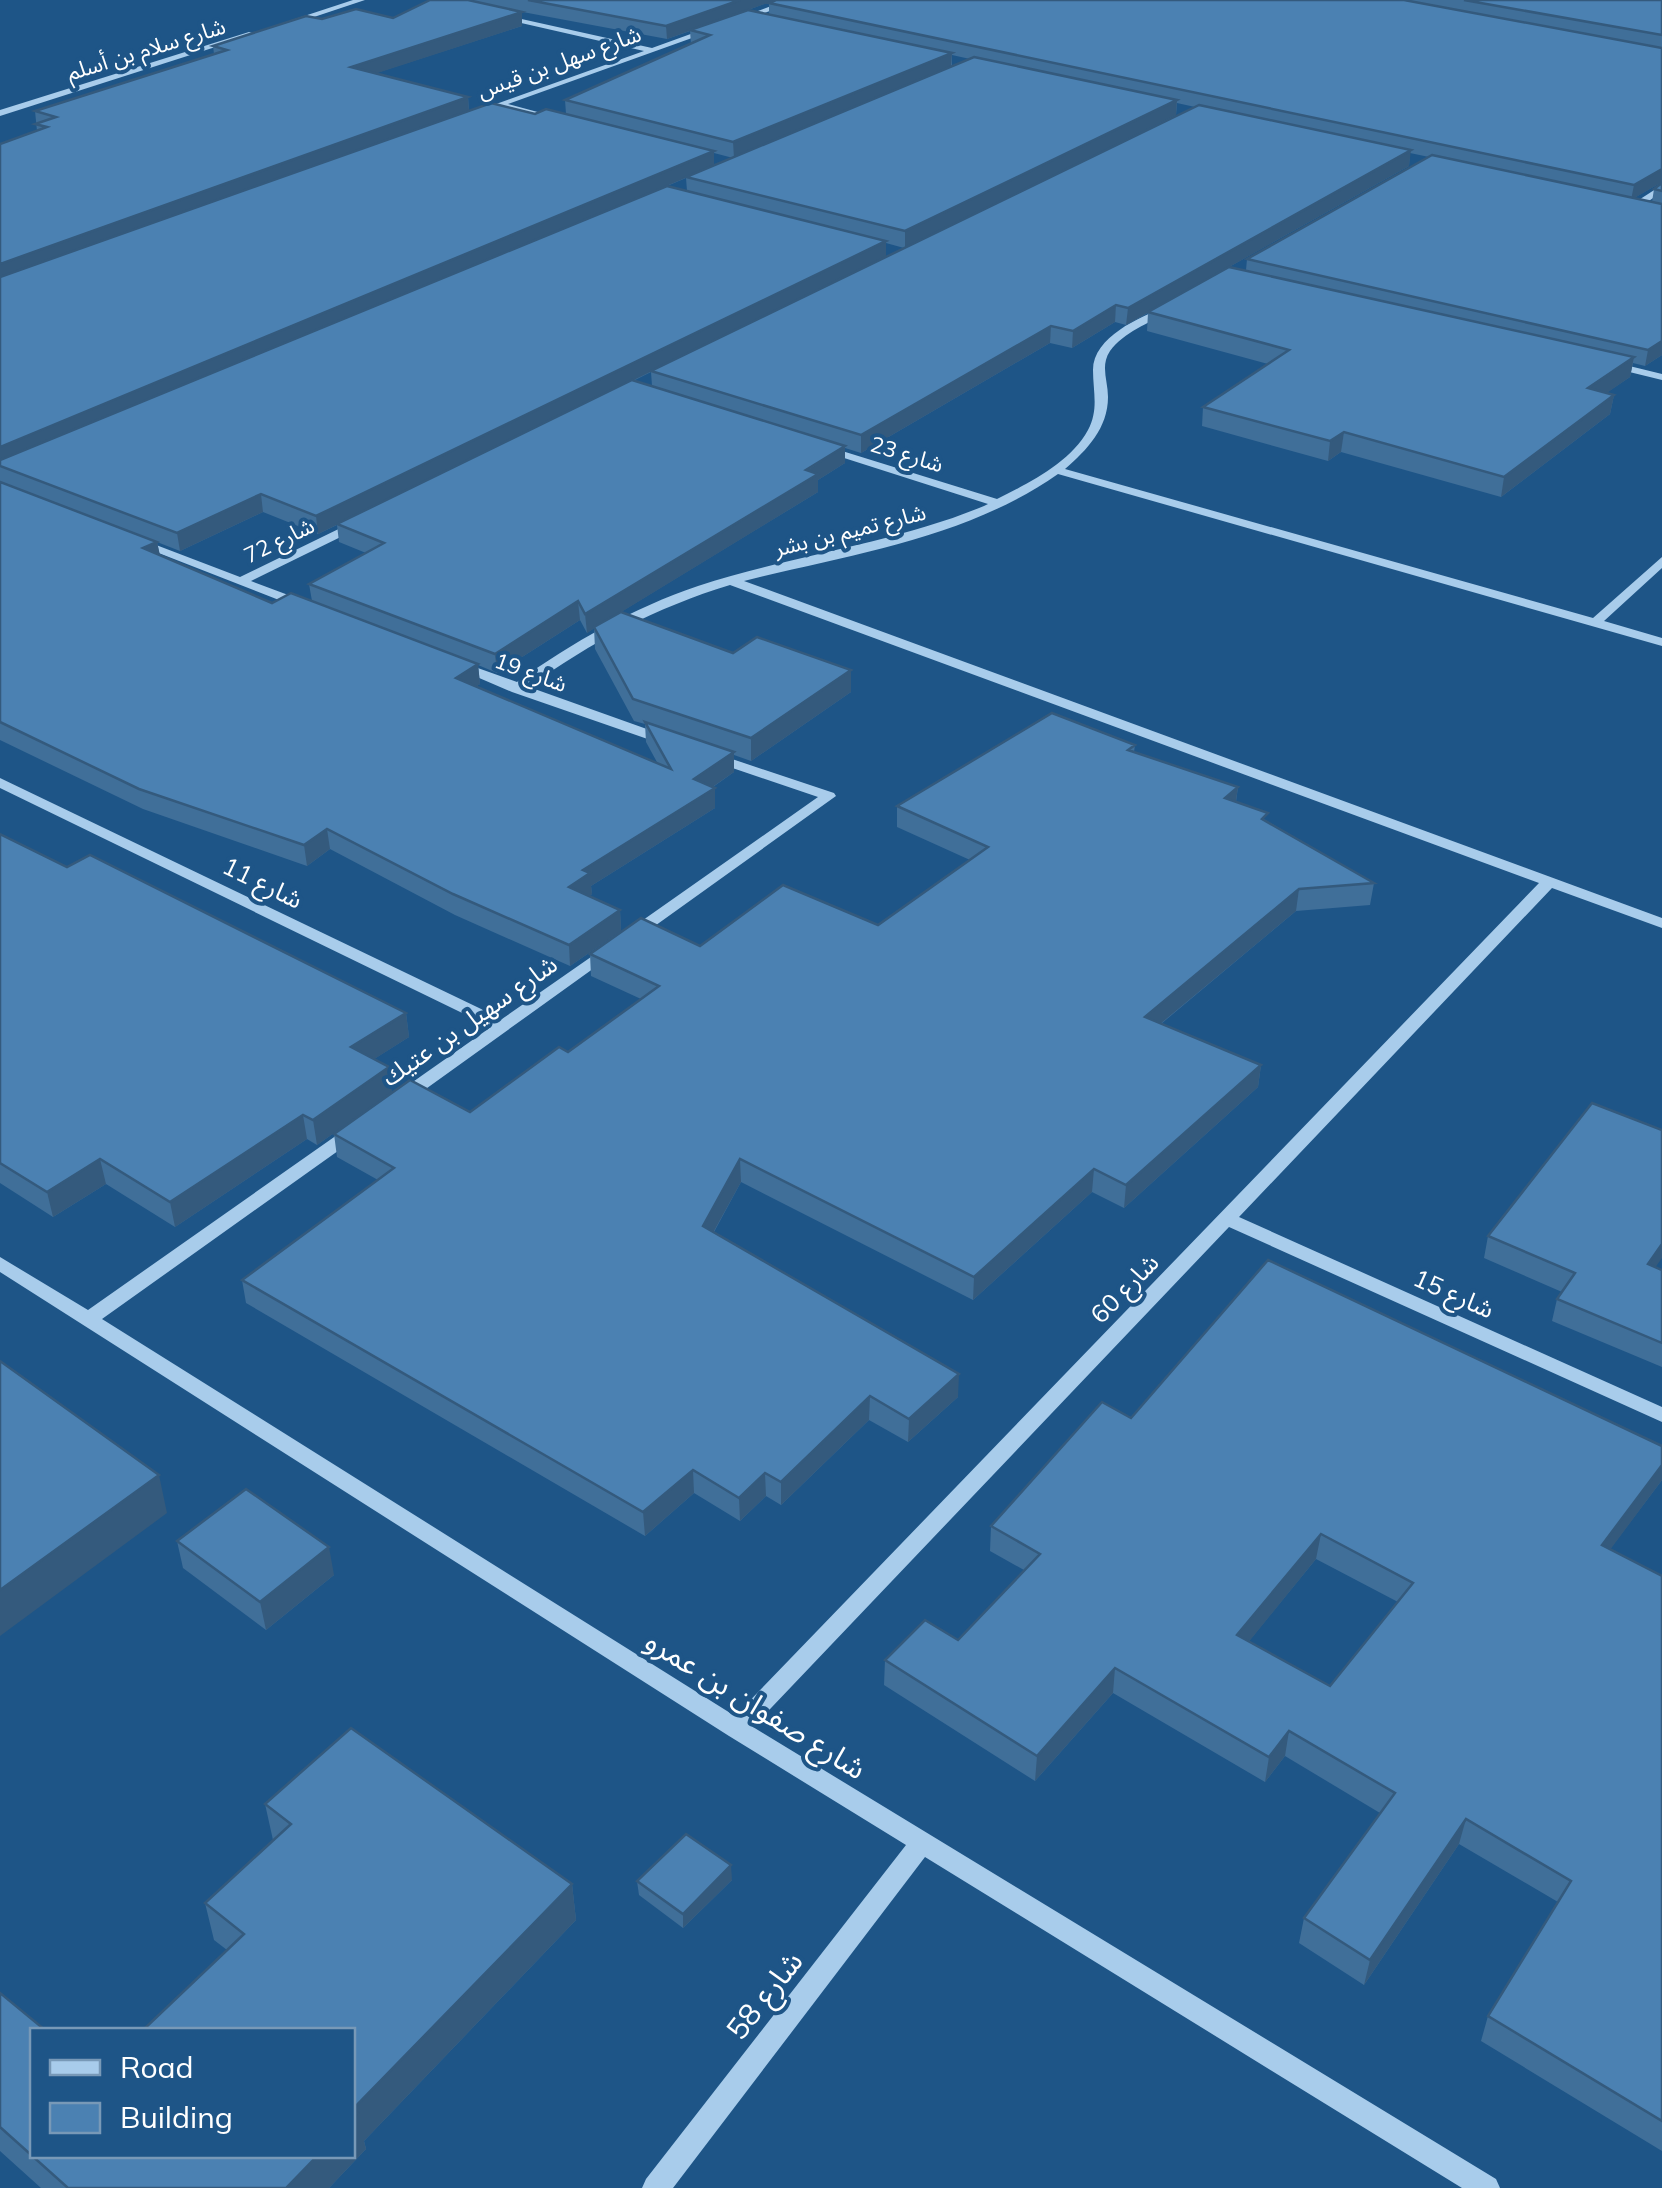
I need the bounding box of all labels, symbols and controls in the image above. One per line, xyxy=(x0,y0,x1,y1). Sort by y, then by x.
street label: شارع سلام بن أسلم xyxy=(63,12,230,89)
street label: شارع سهل بن قيس xyxy=(473,19,646,107)
street label: شارع 23 xyxy=(866,430,947,481)
street label: شارع تميم بن بشر xyxy=(770,498,929,566)
street label: شارع 72 xyxy=(239,511,320,572)
street label: شارع 19 xyxy=(490,646,571,701)
street label: شارع 11 xyxy=(216,849,308,918)
street label: شارع سهيل بن عتيك xyxy=(375,948,565,1095)
street label: شارع 60 xyxy=(1083,1247,1168,1332)
street label: شارع 15 xyxy=(1407,1261,1499,1328)
street label: شارع صفوان بن عمرو xyxy=(636,1621,874,1791)
street label: شارع 58 xyxy=(718,1943,814,2049)
legend xyxy=(30,2028,355,2158)
text: Road xyxy=(120,2048,194,2086)
text: Building xyxy=(120,2098,233,2136)

